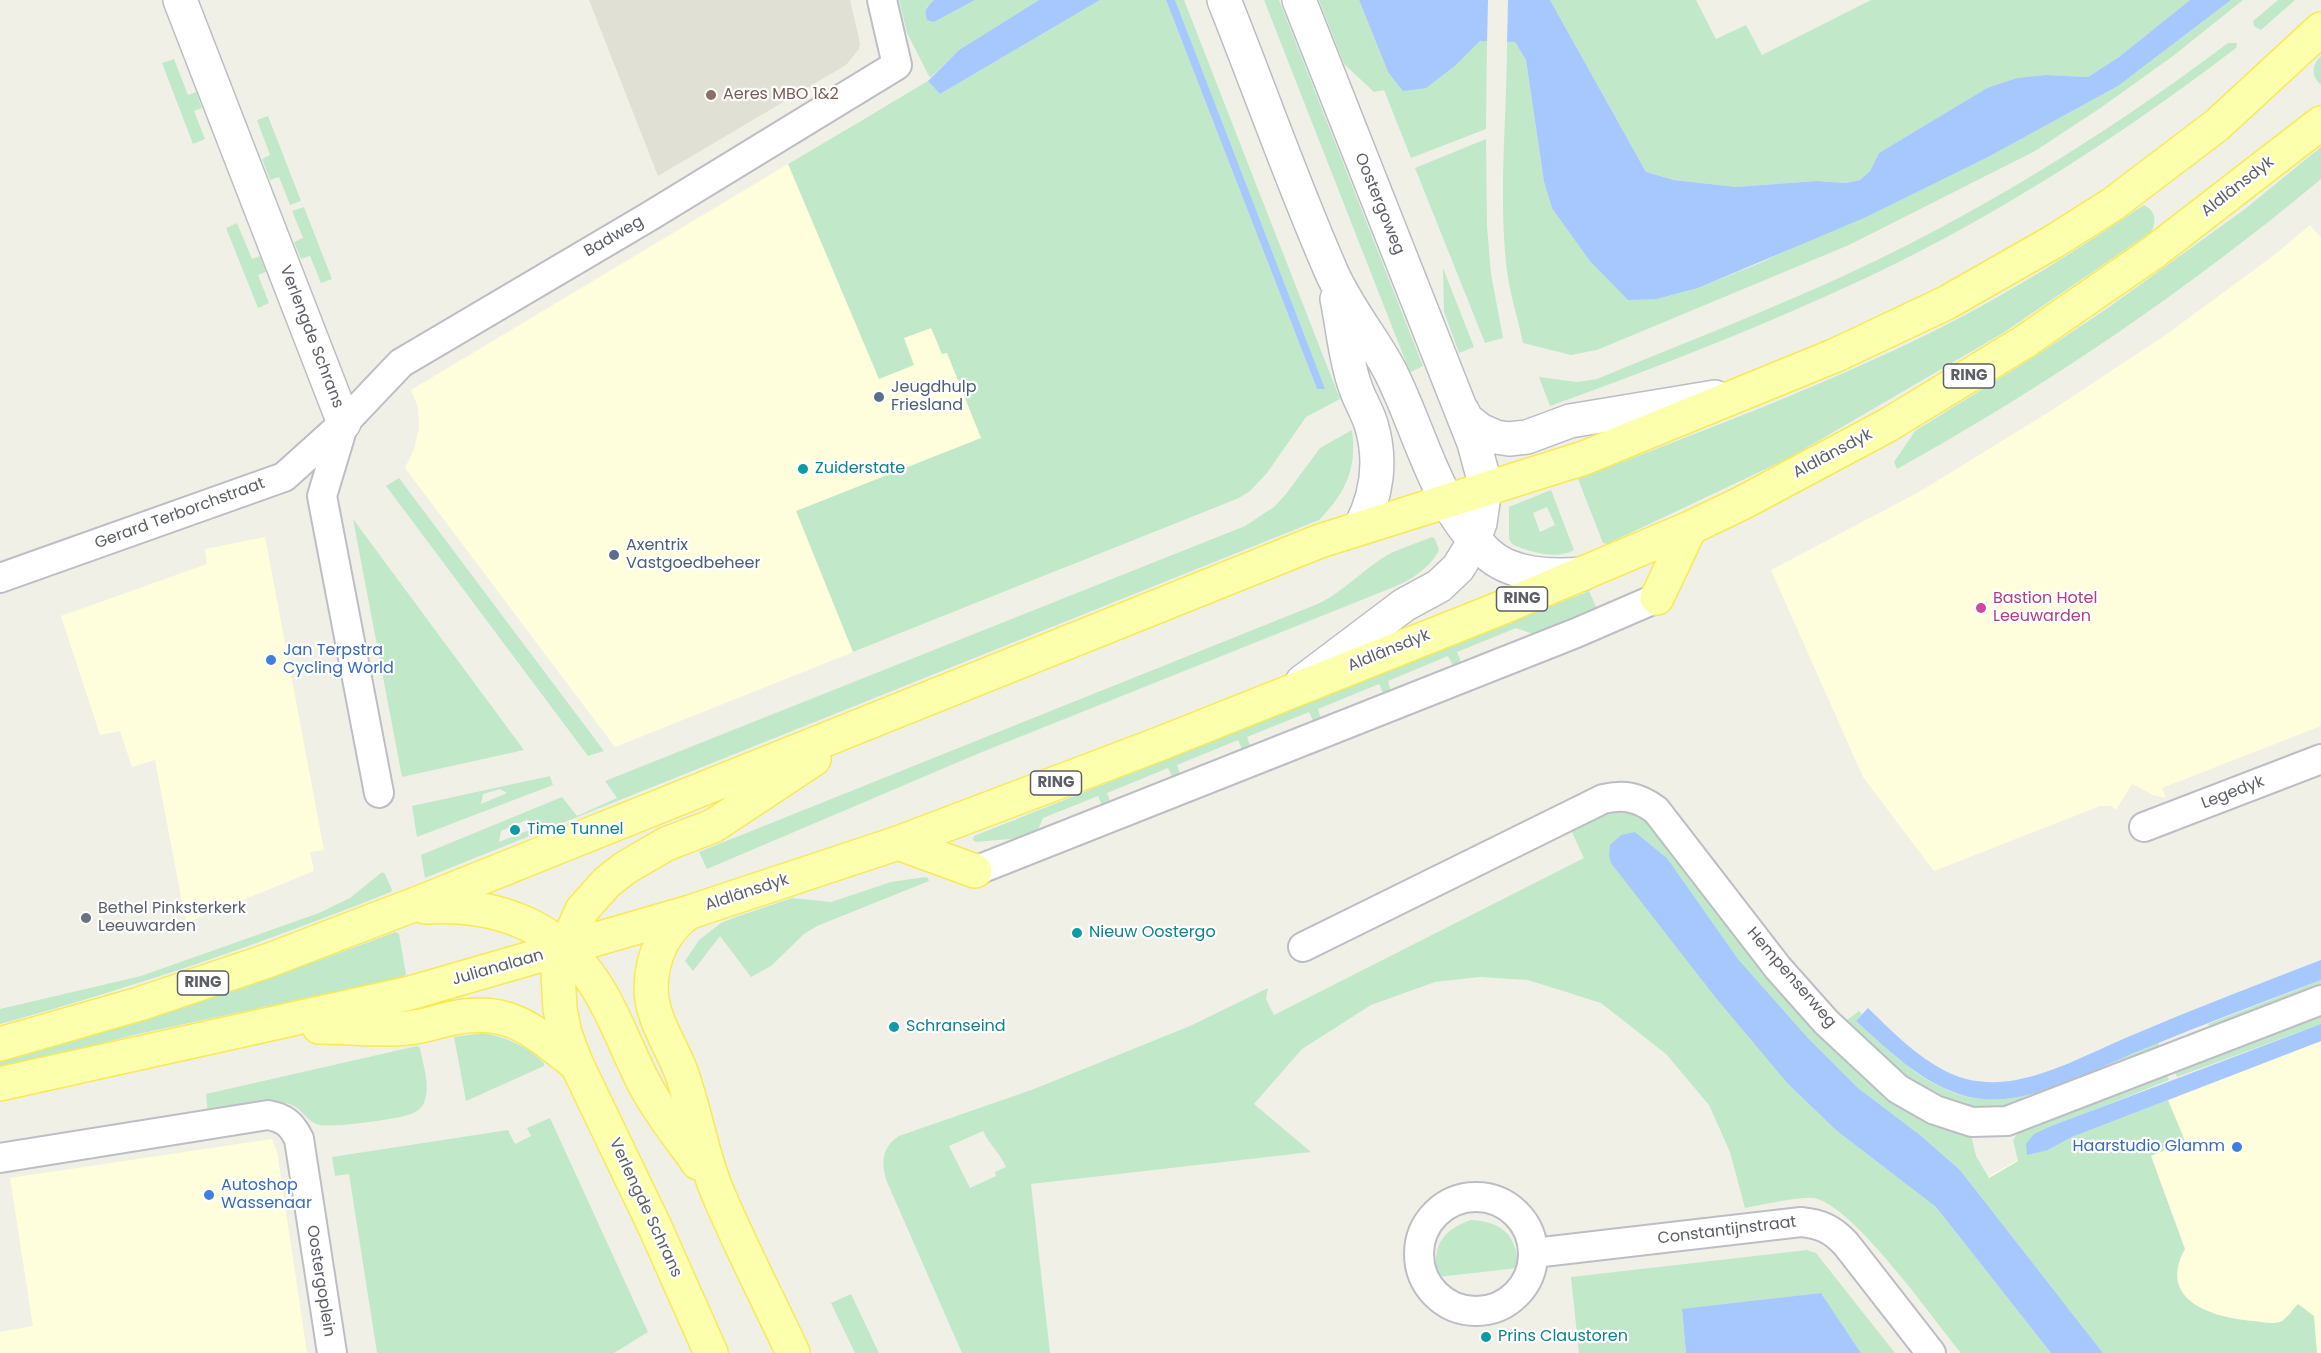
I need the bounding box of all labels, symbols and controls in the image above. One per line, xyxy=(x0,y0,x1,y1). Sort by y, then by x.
place label: Aeres MBO 1&2 xyxy=(723,85,839,105)
marker: Aeres MBO 1&2 xyxy=(704,88,718,102)
street label: Oostergoweg xyxy=(1350,150,1408,258)
street label: Aldlânsdyk xyxy=(2198,153,2278,221)
street label: Badweg xyxy=(581,212,647,262)
street label: Verlengde Schrans xyxy=(275,263,347,411)
road number: RING xyxy=(1944,364,1994,388)
place label: Jeugdhulp Friesland xyxy=(891,378,977,416)
marker: Jeugdhulp Friesland xyxy=(872,390,886,404)
street label: Aldlânsdyk xyxy=(1790,425,1876,483)
place label: Zuiderstate xyxy=(815,459,905,479)
marker: Zuiderstate xyxy=(796,462,810,476)
street label: Gerard Terborchstraat xyxy=(92,474,268,554)
place label: Axentrix Vastgoedbeheer xyxy=(626,536,760,574)
marker: Axentrix Vastgoedbeheer xyxy=(607,548,621,562)
road number: RING xyxy=(1496,587,1547,611)
place label: Bastion Hotel Leeuwarden xyxy=(1993,589,2097,627)
marker: Bastion Hotel Leeuwarden xyxy=(1974,601,1988,615)
street label: Aldlânsdyk xyxy=(1345,626,1433,676)
place label: Jan Terpstra Cycling World xyxy=(283,641,394,679)
marker: Jan Terpstra Cycling World xyxy=(264,653,278,667)
road number: RING xyxy=(1030,771,1082,795)
street label: Legedyk xyxy=(2199,772,2267,814)
place label: Time Tunnel xyxy=(527,820,623,840)
marker: Time Tunnel xyxy=(508,823,522,837)
street label: Aldlânsdyk xyxy=(703,870,791,916)
place label: Bethel Pinksterkerk Leeuwarden xyxy=(98,899,246,937)
marker: Bethel Pinksterkerk Leeuwarden xyxy=(79,911,93,925)
place label: Nieuw Oostergo xyxy=(1089,923,1216,943)
street label: Hempenserweg xyxy=(1742,924,1840,1032)
marker: Nieuw Oostergo xyxy=(1070,926,1084,940)
street label: Julianalaan xyxy=(450,946,546,990)
road number: RING xyxy=(178,971,228,995)
place label: Schranseind xyxy=(906,1017,1006,1037)
marker: Schranseind xyxy=(887,1020,901,1034)
street label: Verlengde Schrans xyxy=(604,1135,686,1281)
place label: Haarstudio Glamm xyxy=(2072,1137,2225,1157)
marker: Haarstudio Glamm xyxy=(2230,1140,2244,1154)
place label: Autoshop Wassenaar xyxy=(221,1176,312,1214)
marker: Autoshop Wassenaar xyxy=(202,1188,216,1202)
street label: Constantijnstraat xyxy=(1657,1213,1797,1249)
street label: Oostergoplein xyxy=(302,1224,338,1338)
place label: Prins Claustoren xyxy=(1498,1327,1628,1347)
marker: Prins Claustoren xyxy=(1479,1330,1493,1344)

